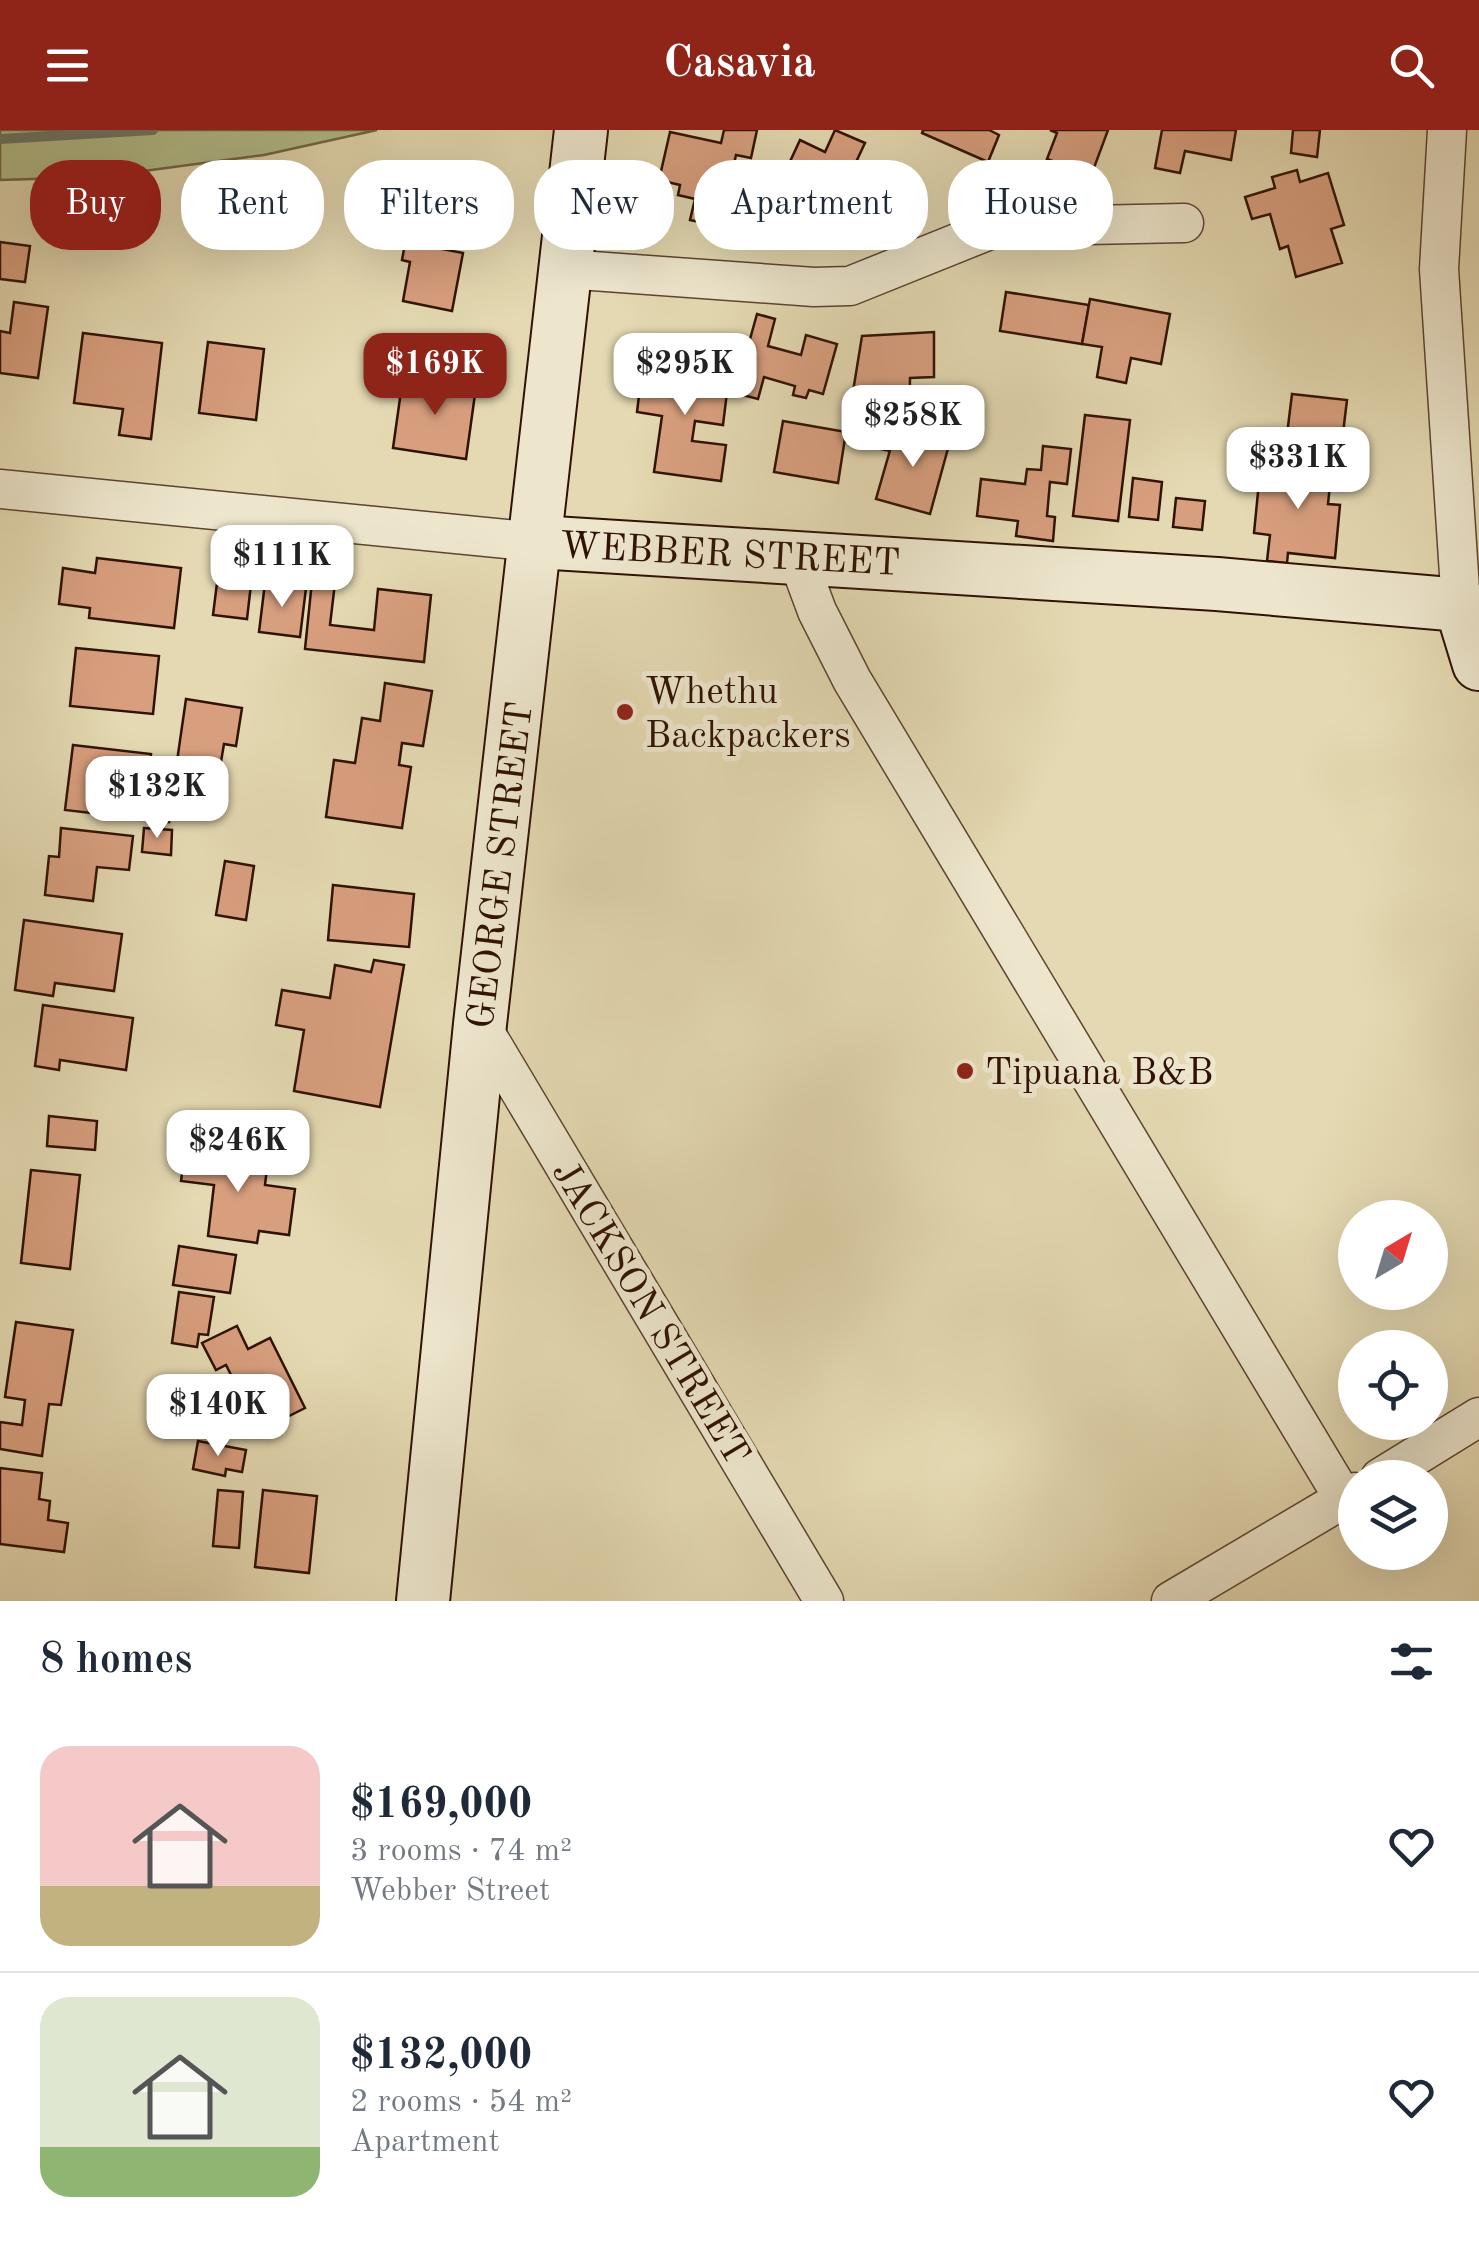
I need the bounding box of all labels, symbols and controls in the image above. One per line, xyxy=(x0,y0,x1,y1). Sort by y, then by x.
icon: menu xyxy=(40,38,95,93)
icon: search xyxy=(1384,38,1439,93)
text: Casavia xyxy=(663,42,816,87)
chip: Buy xyxy=(30,160,161,250)
chip: Rent xyxy=(181,160,324,250)
chip: Filters xyxy=(344,160,514,250)
chip: New xyxy=(534,160,674,250)
chip: Apartment xyxy=(694,160,928,250)
chip: House xyxy=(948,160,1113,250)
pin: $169K xyxy=(365,333,505,418)
pin: $295K xyxy=(615,333,755,418)
text: $169K xyxy=(386,349,484,381)
text: $295K xyxy=(636,349,734,381)
pin: $258K xyxy=(843,385,983,470)
text: $258K xyxy=(864,401,962,433)
pin: $331K xyxy=(1228,427,1368,512)
text: $331K xyxy=(1249,443,1347,475)
pin: $111K xyxy=(212,525,352,610)
street label: WEBBER STREET xyxy=(559,528,901,584)
text: $111K xyxy=(233,541,331,573)
place label: Whethu Backpackers xyxy=(645,674,851,756)
street label: GEORGE STREET xyxy=(463,700,541,1031)
marker: Whethu Backpackers xyxy=(614,701,636,723)
pin: $132K xyxy=(87,756,227,841)
text: $132K xyxy=(108,772,206,804)
place label: Tipuana B&B xyxy=(985,1055,1213,1093)
marker: Tipuana B&B xyxy=(954,1060,976,1082)
pin: $246K xyxy=(168,1110,308,1195)
text: $246K xyxy=(189,1126,287,1158)
street label: JACKSON STREET xyxy=(544,1155,755,1472)
north arrow xyxy=(1338,1200,1448,1310)
map controls xyxy=(1338,1200,1448,1570)
button: locate xyxy=(1338,1330,1448,1440)
pin: $140K xyxy=(148,1374,288,1459)
text: $140K xyxy=(169,1390,267,1422)
button: layers xyxy=(1338,1460,1448,1570)
icon: filters xyxy=(1384,1634,1439,1689)
text: 8 homes xyxy=(40,1640,192,1682)
text: $169,000 xyxy=(350,1785,532,1827)
icon: home xyxy=(120,1786,240,1906)
icon: heart xyxy=(1384,1819,1439,1874)
text: 3 rooms · 74 m² xyxy=(350,1836,572,1868)
text: Webber Street xyxy=(350,1876,550,1908)
text: $132,000 xyxy=(350,2036,532,2078)
icon: home xyxy=(120,2037,240,2157)
icon: heart xyxy=(1384,2070,1439,2125)
text: 2 rooms · 54 m² xyxy=(350,2087,572,2119)
text: Apartment xyxy=(350,2127,500,2159)

